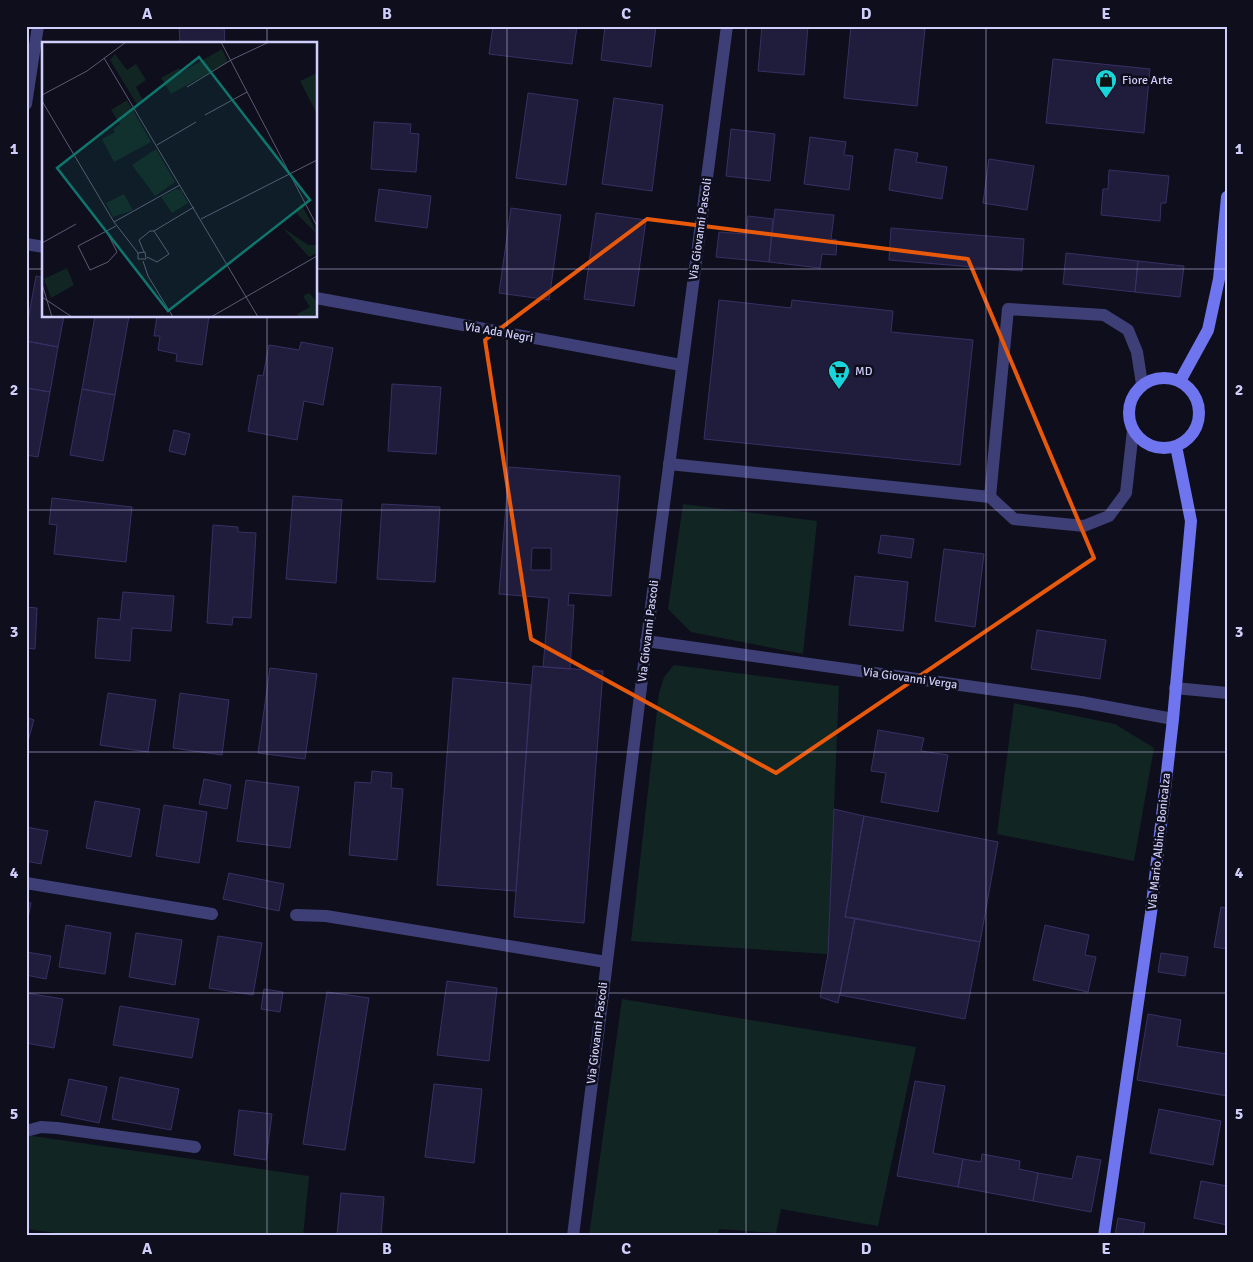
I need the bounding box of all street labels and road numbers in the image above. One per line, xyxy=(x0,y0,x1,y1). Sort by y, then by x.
street label: Via Giovanni Pascoli xyxy=(686,177,715,281)
street label: Via Ada Negri xyxy=(463,319,534,346)
street label: Via Giovanni Pascoli xyxy=(635,579,662,683)
street label: Via Giovanni Verga xyxy=(862,664,958,693)
street label: Via Mario Albino Bonicalza xyxy=(1145,772,1174,910)
street label: Via Giovanni Pascoli xyxy=(584,981,611,1085)

